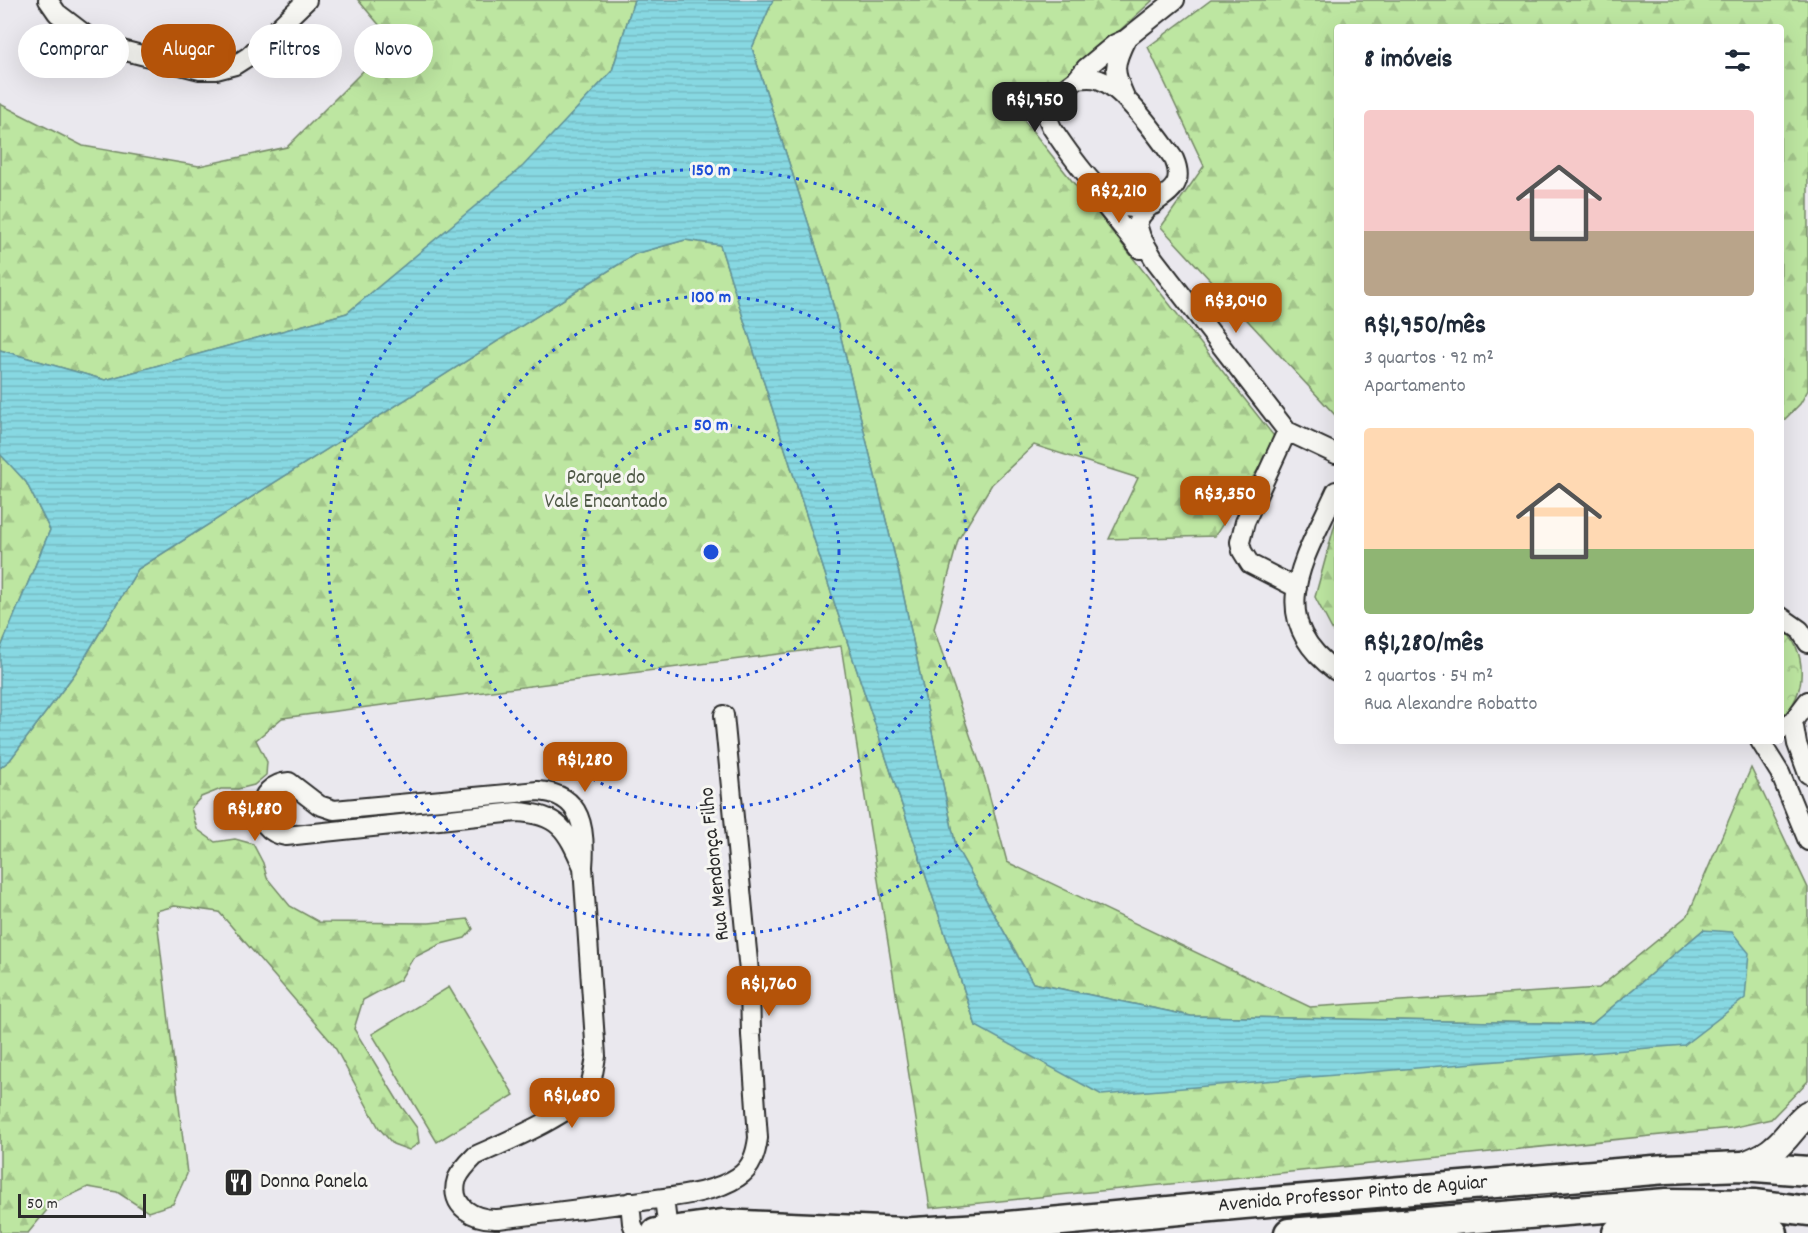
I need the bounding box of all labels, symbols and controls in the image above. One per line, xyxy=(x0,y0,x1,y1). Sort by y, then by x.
chip: Comprar xyxy=(18,24,129,78)
chip: Alugar xyxy=(141,24,236,78)
chip: Filtros xyxy=(248,24,342,78)
chip: Novo xyxy=(354,24,433,78)
text: 8 imóveis xyxy=(1364,42,1453,79)
icon: filters xyxy=(1721,44,1754,77)
pin: R$1,950 xyxy=(980,82,1090,133)
text: R$1,950 xyxy=(1006,87,1064,115)
icon: home xyxy=(1505,149,1613,257)
text: 150 m xyxy=(692,159,730,184)
pin: R$2,210 xyxy=(1064,173,1174,224)
text: R$2,210 xyxy=(1091,178,1147,206)
pin: R$3,040 xyxy=(1181,283,1291,334)
text: 100 m xyxy=(691,286,731,311)
text: R$3,040 xyxy=(1205,288,1267,316)
text: R$1,950/mês xyxy=(1364,308,1486,345)
text: 3 quartos · 92 m² xyxy=(1364,345,1494,373)
text: Apartamento xyxy=(1364,373,1466,401)
text: 50 m xyxy=(694,414,728,439)
park label: Parque do Vale Encantado xyxy=(544,464,668,518)
icon: home xyxy=(1505,467,1613,575)
pin: R$3,350 xyxy=(1170,476,1280,527)
text: R$3,350 xyxy=(1194,481,1256,509)
centre of rings xyxy=(701,542,721,562)
text: R$1,280/mês xyxy=(1364,626,1484,663)
text: 2 quartos · 54 m² xyxy=(1364,663,1493,691)
text: Rua Alexandre Robatto xyxy=(1364,691,1537,719)
pin: R$1,280 xyxy=(530,742,640,793)
text: R$1,280 xyxy=(557,747,613,775)
street label: Rua Mendonça Filho xyxy=(693,786,739,942)
pin: R$1,880 xyxy=(200,791,310,842)
text: R$1,880 xyxy=(228,796,283,824)
pin: R$1,760 xyxy=(714,966,824,1017)
text: R$1,760 xyxy=(741,971,797,999)
pin: R$1,680 xyxy=(517,1078,627,1129)
text: R$1,680 xyxy=(544,1083,600,1111)
restaurant icon: Donna Panela xyxy=(223,1167,255,1199)
place label: Donna Panela xyxy=(260,1168,369,1198)
street label: Avenida Professor Pinto de Aguiar xyxy=(1217,1168,1489,1222)
scale bar xyxy=(18,1191,146,1218)
text: 50 m xyxy=(27,1193,58,1216)

